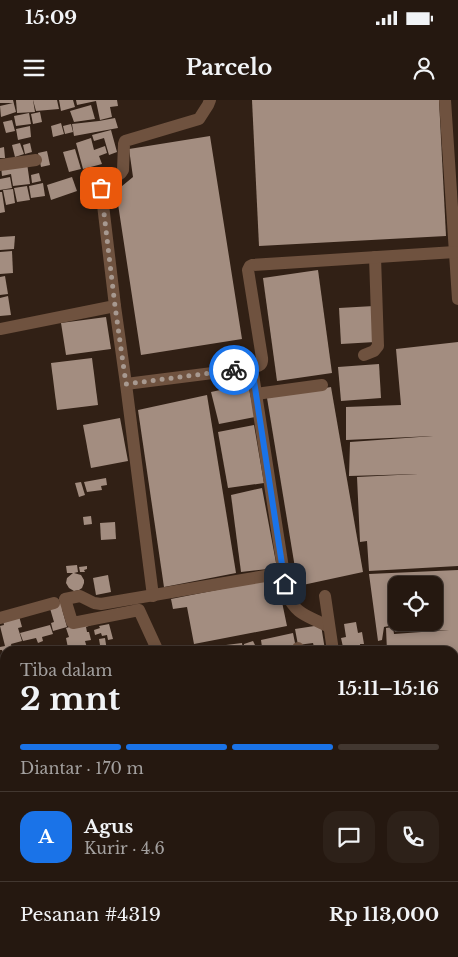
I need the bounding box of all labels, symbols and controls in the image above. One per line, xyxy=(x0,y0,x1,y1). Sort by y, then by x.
text: 15:09 xyxy=(25,6,77,29)
icon: menu xyxy=(20,54,48,82)
text: Parcelo xyxy=(186,54,272,81)
icon: person xyxy=(410,54,438,82)
pin xyxy=(80,167,122,209)
icon: bag xyxy=(87,174,115,202)
courier xyxy=(209,345,259,395)
icon: bike xyxy=(220,356,248,384)
pin xyxy=(264,563,306,605)
icon: home xyxy=(271,570,299,598)
map controls xyxy=(388,576,443,631)
button: locate xyxy=(388,576,443,631)
text: Tiba dalam xyxy=(20,660,112,680)
text: 15:11–15:16 xyxy=(338,677,439,700)
text: 2 mnt xyxy=(20,679,120,719)
text: Diantar · 170 m xyxy=(20,758,144,778)
button: chat xyxy=(323,811,375,863)
button: phone xyxy=(387,811,439,863)
text: Agus xyxy=(84,815,133,838)
text: A xyxy=(38,825,54,848)
text: Kurir · 4.6 xyxy=(84,838,165,858)
text: Pesanan #4319 xyxy=(20,903,161,926)
text: Rp 113,000 xyxy=(329,903,439,926)

